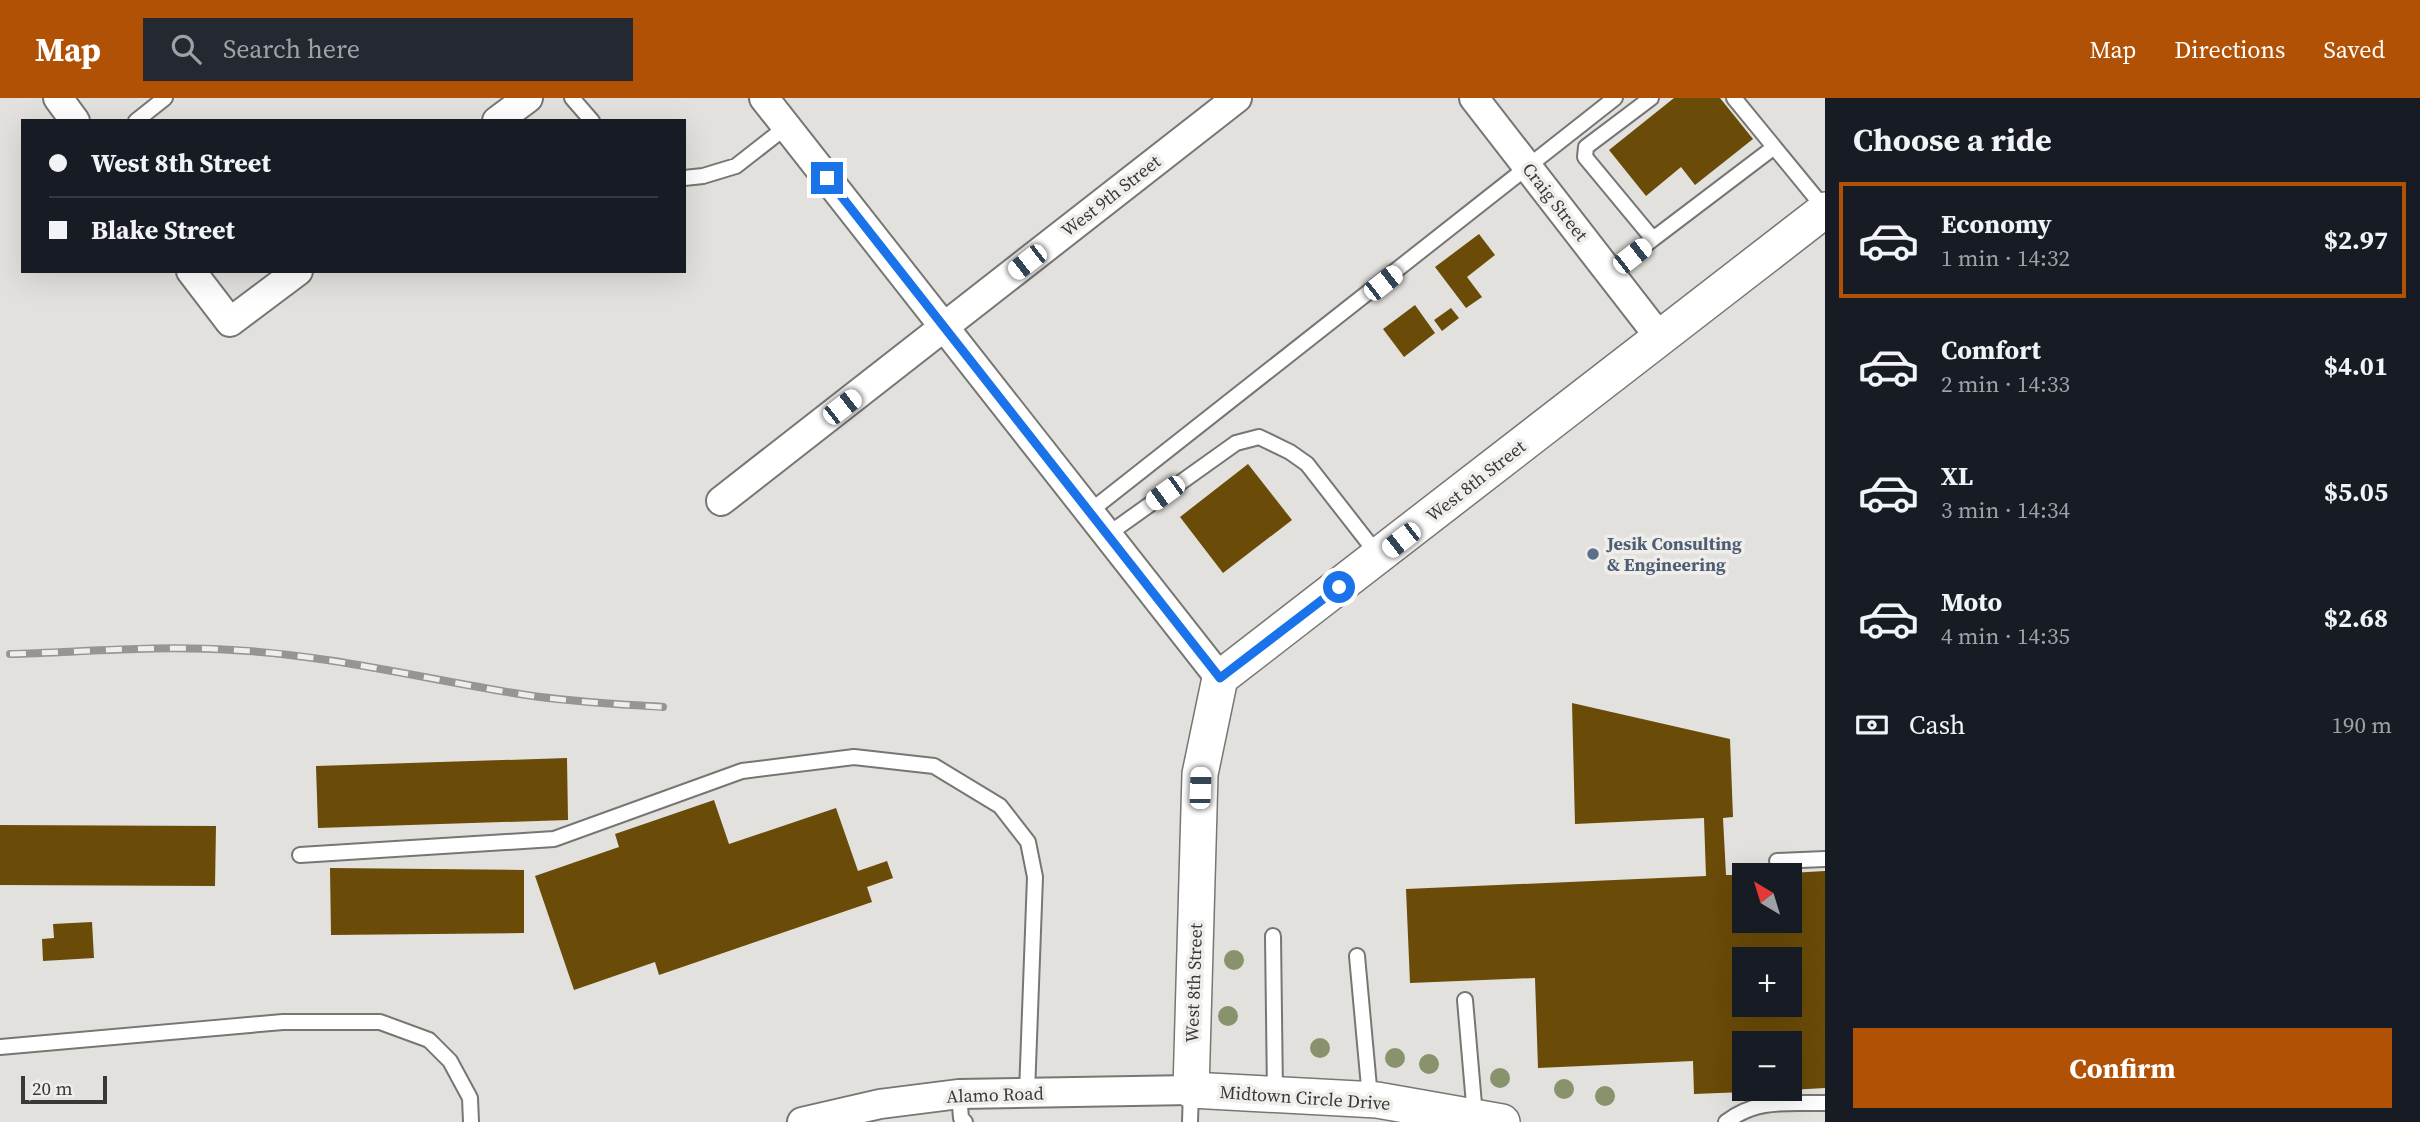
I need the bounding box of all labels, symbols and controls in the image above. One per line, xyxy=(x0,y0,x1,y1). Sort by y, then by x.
search box xyxy=(143,18,633,81)
text: Map xyxy=(35,27,101,72)
icon: search xyxy=(167,30,205,68)
text: Search here xyxy=(223,31,360,67)
text: Map xyxy=(2089,33,2136,66)
text: Directions xyxy=(2174,33,2285,66)
text: Saved xyxy=(2323,33,2385,66)
text: Choose a ride xyxy=(1853,118,2052,162)
text: West 8th Street xyxy=(91,145,271,181)
street label: West 9th Street xyxy=(1056,149,1166,242)
street label: Craig Street xyxy=(1517,157,1594,246)
route end xyxy=(811,162,843,194)
text: Economy xyxy=(1941,206,2052,242)
icon: car xyxy=(1857,209,1920,272)
text: Blake Street xyxy=(91,212,235,248)
text: $2.97 xyxy=(2324,222,2388,258)
car xyxy=(1609,235,1656,277)
car xyxy=(1004,241,1051,283)
text: 1 min · 14:32 xyxy=(1941,242,2070,274)
car xyxy=(1360,262,1407,304)
text: Comfort xyxy=(1941,332,2041,368)
icon: car xyxy=(1857,335,1920,398)
text: $4.01 xyxy=(2324,348,2388,384)
text: 2 min · 14:33 xyxy=(1941,368,2070,400)
car xyxy=(819,386,866,428)
street label: West 8th Street xyxy=(1421,434,1531,527)
text: XL xyxy=(1941,458,1973,494)
icon: car xyxy=(1857,461,1920,524)
car xyxy=(1142,472,1189,514)
text: $5.05 xyxy=(2324,474,2388,510)
text: 3 min · 14:34 xyxy=(1941,494,2070,526)
car xyxy=(1378,519,1425,561)
place label: Jesik Consulting & Engineering xyxy=(1606,531,1742,577)
marker: Jesik Consulting & Engineering xyxy=(1585,546,1601,562)
route start xyxy=(1323,571,1355,603)
text: Moto xyxy=(1941,584,2002,620)
icon: car xyxy=(1857,587,1920,650)
text: $2.68 xyxy=(2324,600,2388,636)
text: 4 min · 14:35 xyxy=(1941,620,2070,652)
icon: cash xyxy=(1853,706,1891,744)
text: Cash xyxy=(1909,707,1965,743)
text: 190 m xyxy=(2331,709,2392,741)
car xyxy=(1189,767,1212,809)
north arrow xyxy=(1732,863,1802,933)
map controls xyxy=(1732,863,1802,1101)
street label: West 8th Street xyxy=(1179,923,1208,1043)
button: + xyxy=(1732,947,1802,1017)
button: Confirm xyxy=(1853,1028,2392,1108)
button: − xyxy=(1732,1031,1802,1101)
scale bar xyxy=(21,1073,107,1105)
text: 20 m xyxy=(32,1075,73,1101)
street label: Midtown Circle Drive xyxy=(1219,1079,1391,1116)
street label: Alamo Road xyxy=(946,1080,1044,1109)

